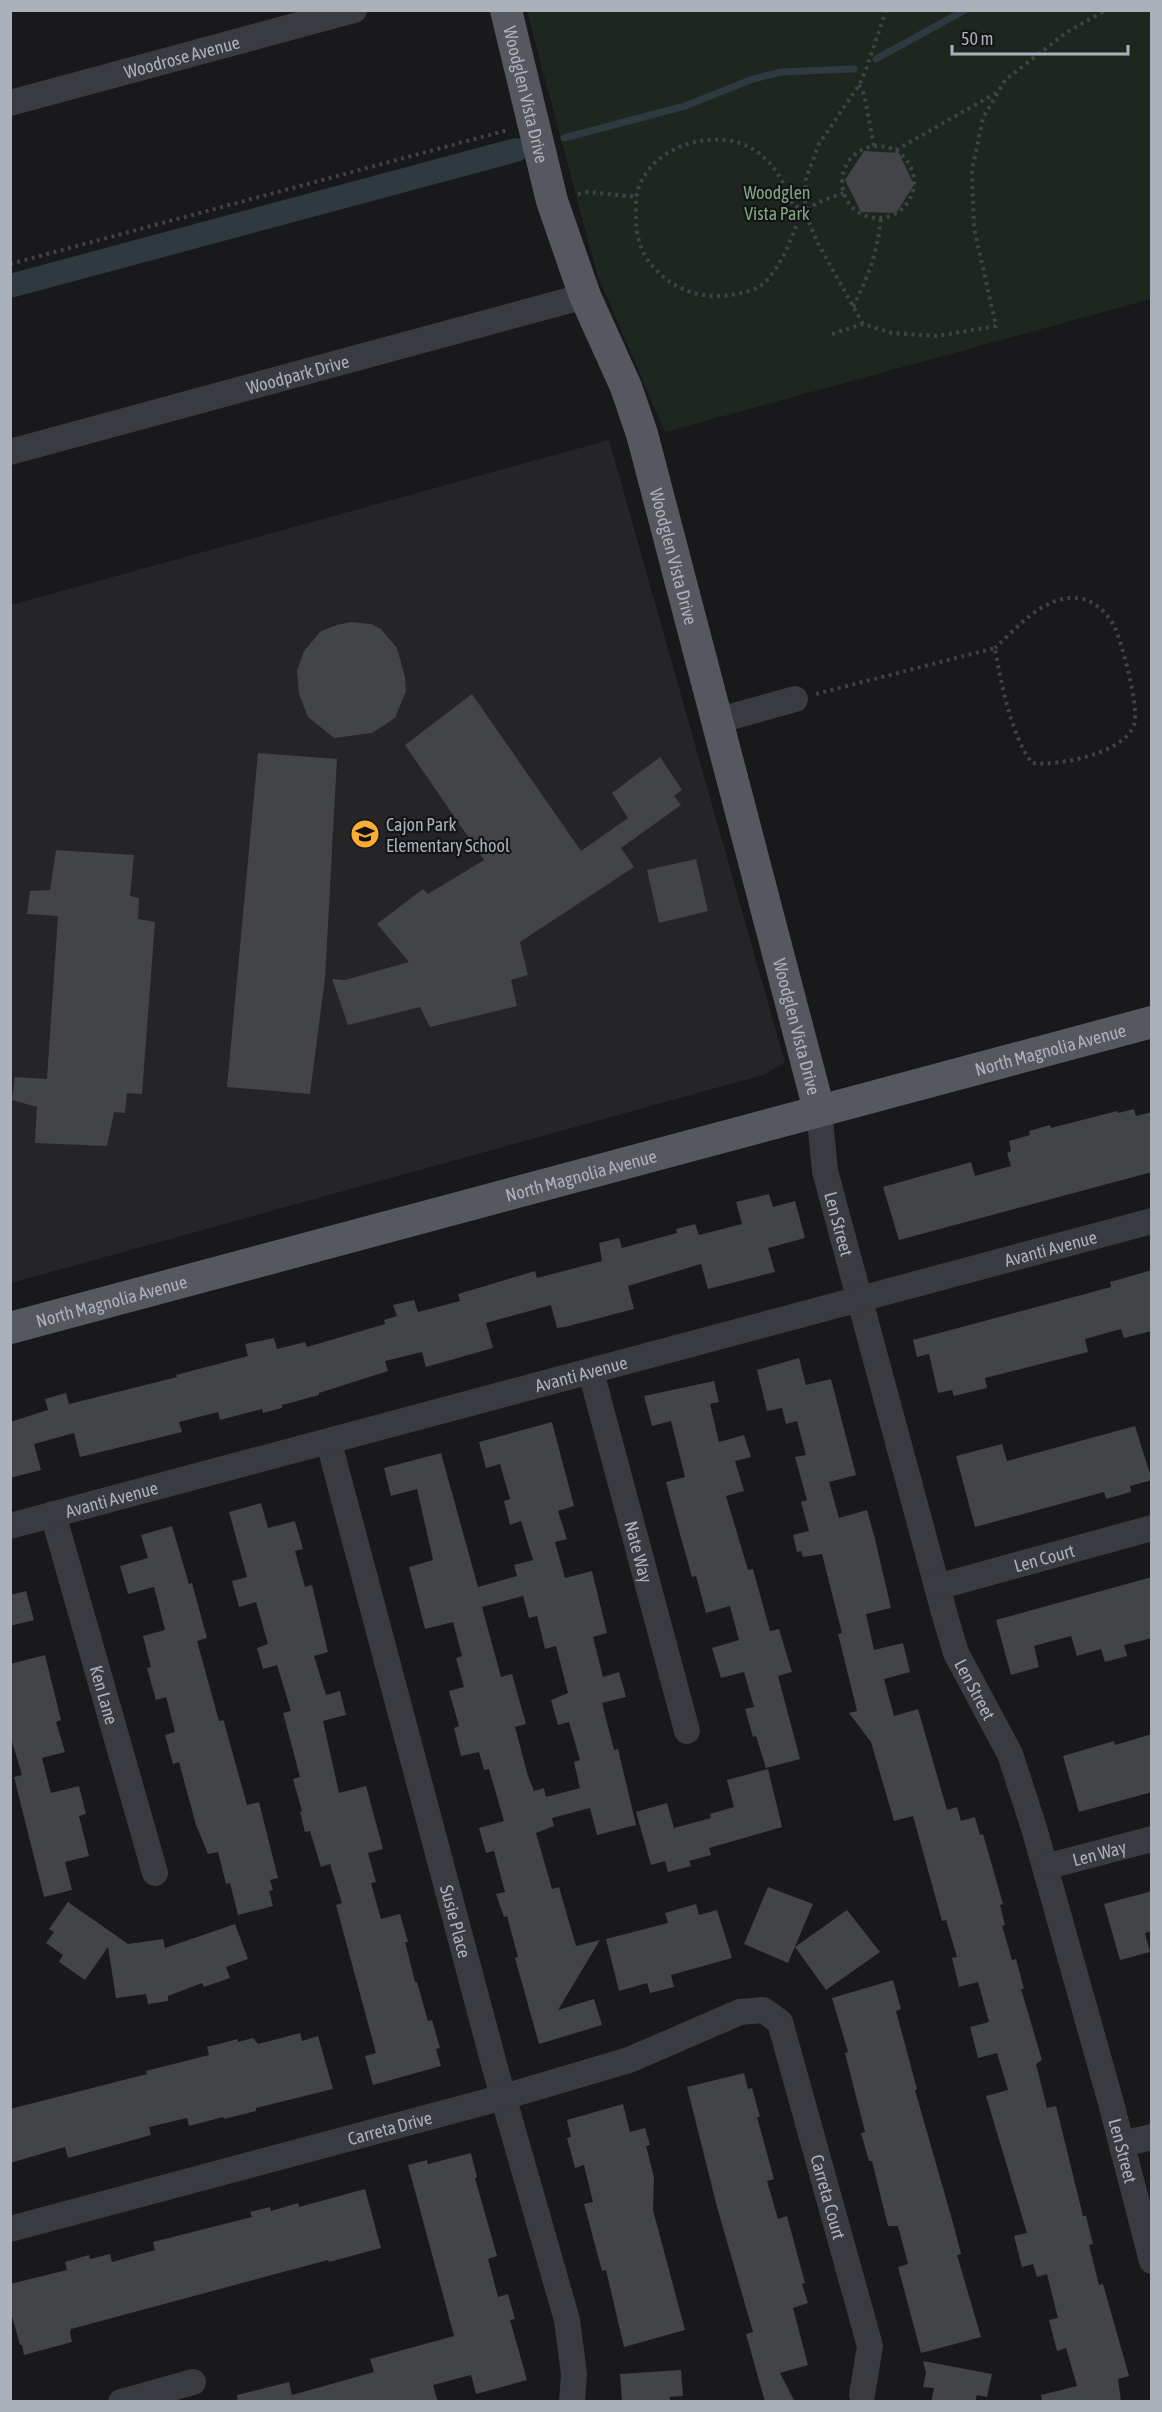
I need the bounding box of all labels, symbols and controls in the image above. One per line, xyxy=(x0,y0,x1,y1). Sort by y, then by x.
scale bar xyxy=(952,18,1128,56)
street label: Woodglen Vista Drive xyxy=(500,24,553,165)
text: 50 m xyxy=(961,28,993,49)
street label: Woodrose Avenue xyxy=(122,31,242,82)
park label: Woodglen Vista Park xyxy=(743,182,811,224)
street label: Woodpark Drive xyxy=(244,350,351,398)
street label: Woodglen Vista Drive xyxy=(646,486,702,627)
place label: Cajon Park Elementary School xyxy=(386,814,510,856)
school or university icon: Cajon Park Elementary School xyxy=(349,818,381,850)
street label: Woodglen Vista Drive xyxy=(769,956,825,1097)
street label: North Magnolia Avenue xyxy=(972,1019,1128,1080)
street label: North Magnolia Avenue xyxy=(503,1145,659,1205)
street label: Len Street xyxy=(821,1189,858,1258)
street label: Avanti Avenue xyxy=(1002,1226,1099,1270)
street label: North Magnolia Avenue xyxy=(34,1271,189,1331)
street label: Avanti Avenue xyxy=(532,1351,630,1396)
street label: Avanti Avenue xyxy=(63,1477,160,1521)
street label: Nate Way xyxy=(621,1519,657,1585)
street label: Len Court xyxy=(1011,1539,1077,1576)
street label: Len Street xyxy=(951,1655,1000,1723)
street label: Ken Lane xyxy=(86,1663,123,1727)
street label: Len Way xyxy=(1070,1836,1128,1870)
street label: Susie Place xyxy=(436,1883,476,1960)
street label: Carreta Drive xyxy=(345,2106,434,2149)
street label: Len Street xyxy=(1105,2116,1142,2185)
street label: Carreta Court xyxy=(807,2152,850,2242)

